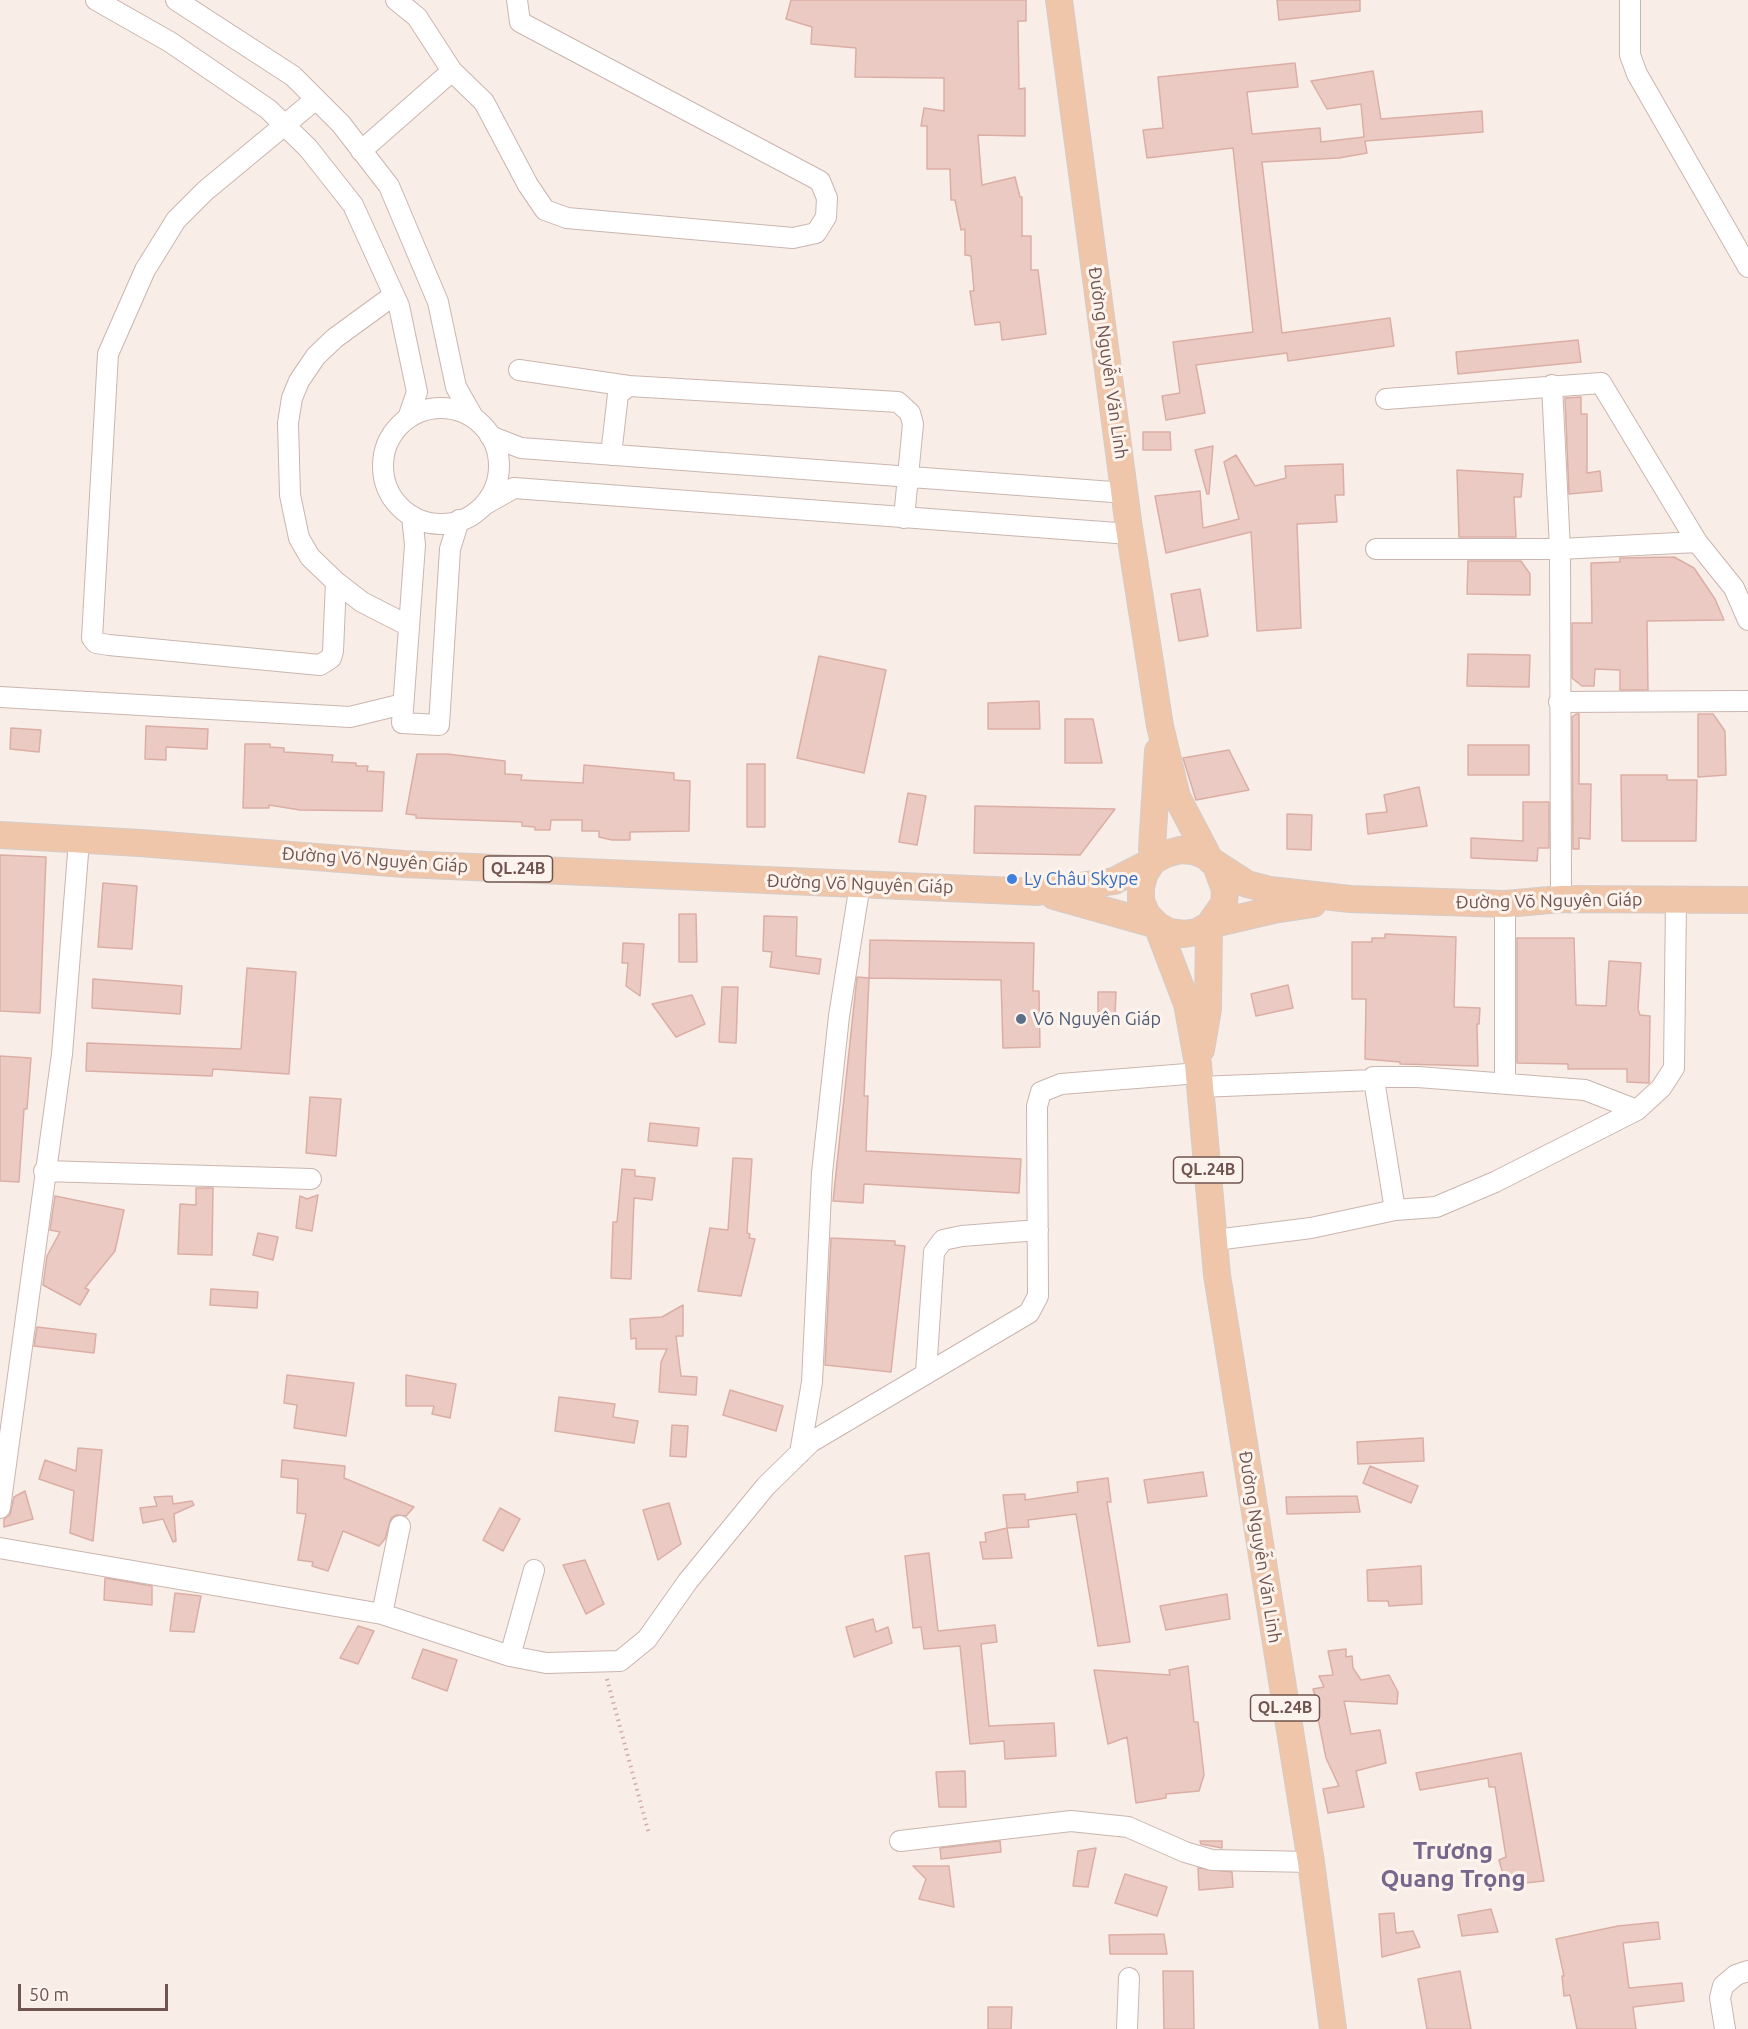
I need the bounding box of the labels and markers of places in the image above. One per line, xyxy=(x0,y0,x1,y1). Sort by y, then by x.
place label: Ly Châu Skype xyxy=(1024,868,1138,890)
marker: Ly Châu Skype xyxy=(1005,872,1019,886)
place label: Võ Nguyên Giáp xyxy=(1033,1008,1161,1030)
marker: Võ Nguyên Giáp xyxy=(1014,1012,1028,1026)

